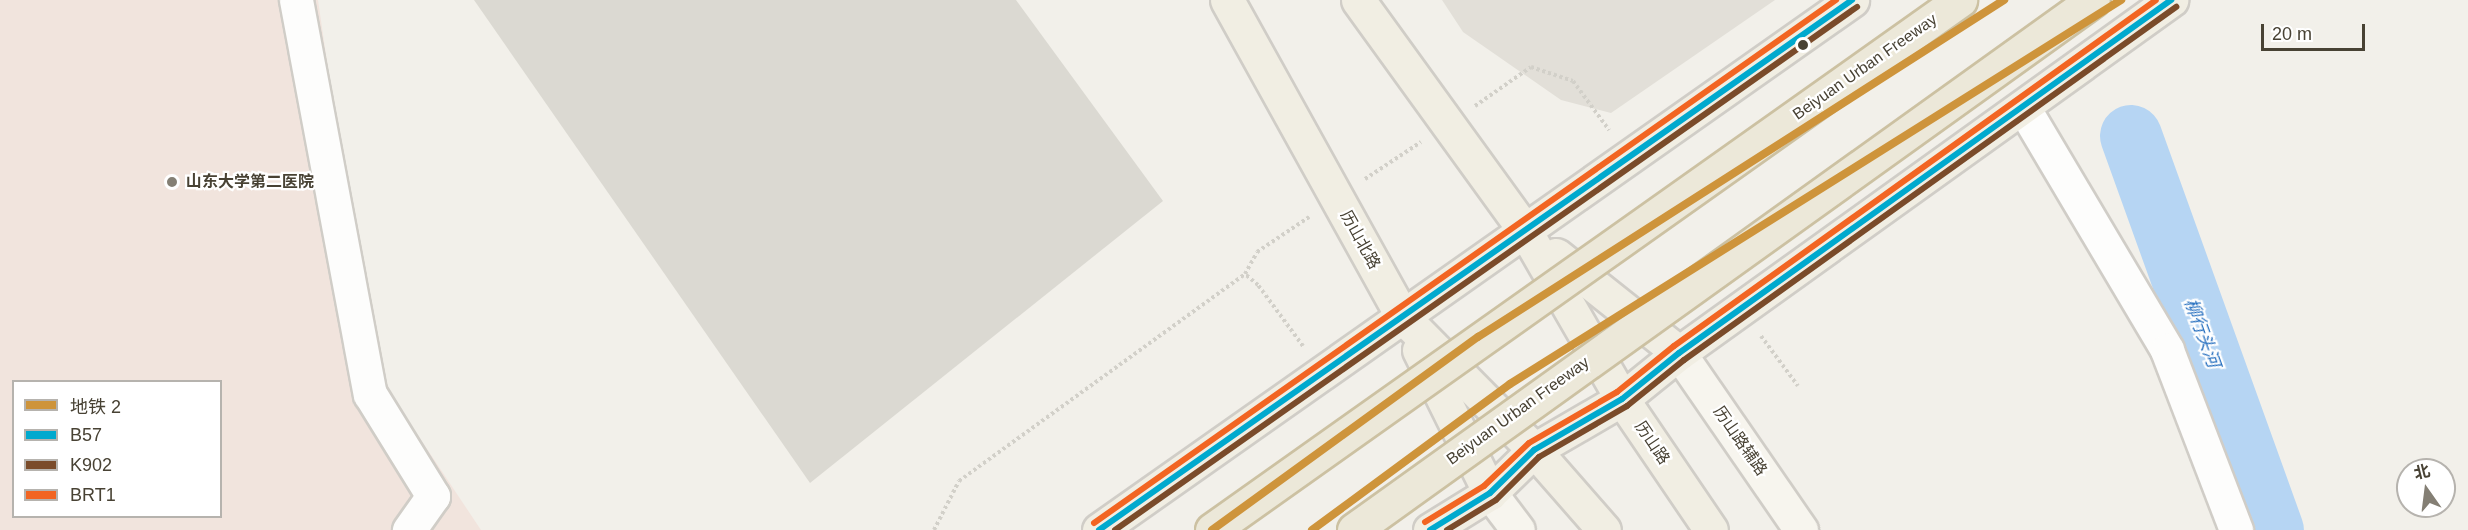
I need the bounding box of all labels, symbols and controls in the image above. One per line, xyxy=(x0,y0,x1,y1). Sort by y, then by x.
street label: Beiyuan Urban Freeway xyxy=(1789,10,1941,124)
scale bar xyxy=(2264,12,2368,50)
text: 20 m xyxy=(2272,24,2312,44)
unlabelled marker xyxy=(1797,39,1809,51)
place label: 山东大学第二医院 xyxy=(186,172,314,192)
marker: 山东大学第二医院 xyxy=(163,173,181,191)
street label: 历山北路 xyxy=(1336,207,1384,273)
water label: 柳行头河 xyxy=(2180,295,2224,371)
street label: Beiyuan Urban Freeway xyxy=(1443,353,1593,469)
legend xyxy=(12,380,222,518)
text: 地铁 2 xyxy=(70,397,121,417)
street label: 历山路辅路 xyxy=(1709,403,1771,479)
street label: 历山路 xyxy=(1631,418,1673,468)
text: B57 xyxy=(70,425,102,445)
text: K902 xyxy=(70,455,112,475)
north arrow xyxy=(2396,458,2456,518)
text: 北 xyxy=(2412,462,2432,482)
text: BRT1 xyxy=(70,485,116,505)

